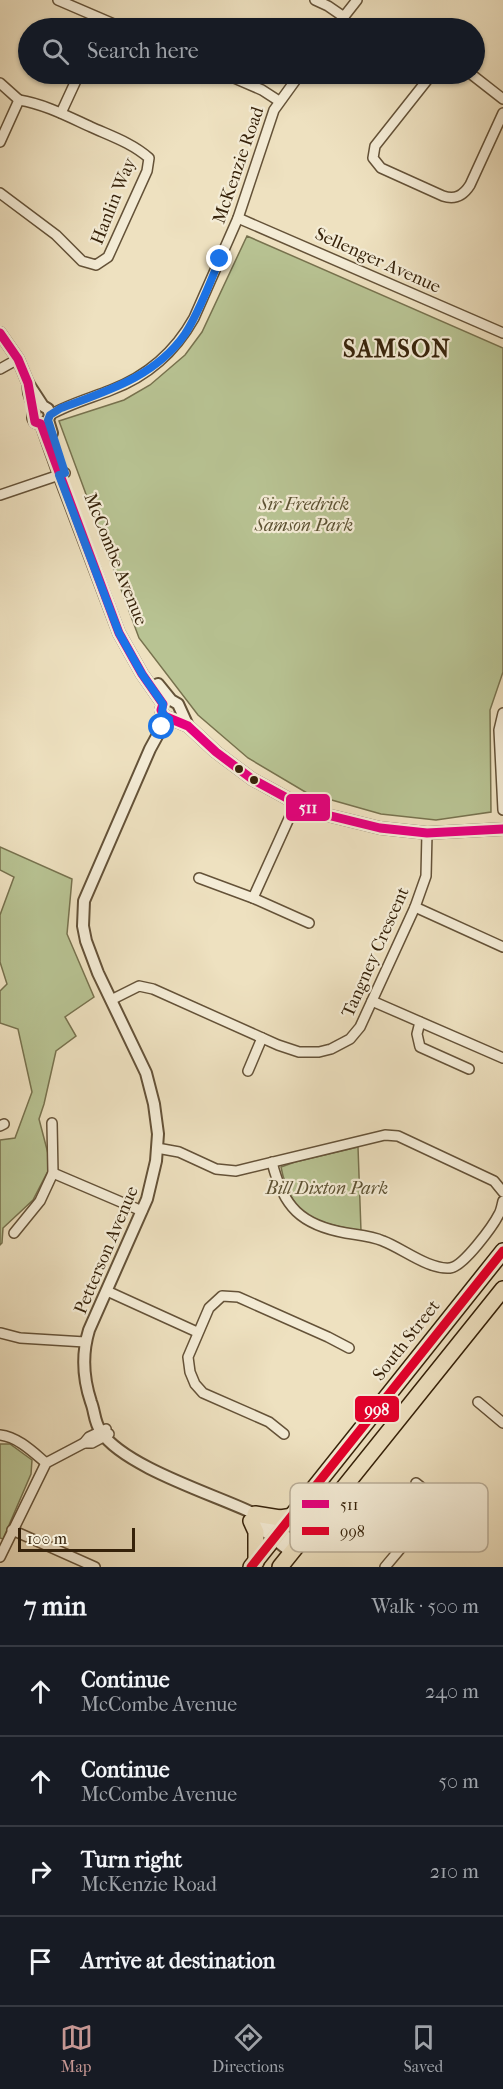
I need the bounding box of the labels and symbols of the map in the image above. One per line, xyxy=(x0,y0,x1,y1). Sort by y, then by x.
street label: McKenzie Road xyxy=(209,104,268,226)
street label: Hanlin Way xyxy=(87,153,141,248)
street label: Sellenger Avenue xyxy=(312,223,444,298)
route end xyxy=(206,245,232,271)
district label: SAMSON xyxy=(343,335,451,363)
street label: McCombe Avenue xyxy=(79,490,152,628)
park label: Sir Fredrick Samson Park xyxy=(254,494,353,536)
route start xyxy=(148,713,174,739)
unlabelled marker xyxy=(233,763,245,775)
unlabelled marker xyxy=(248,774,260,786)
line badge: 511 xyxy=(285,793,331,822)
text: 511 xyxy=(299,798,317,817)
street label: Tangney Crescent xyxy=(337,883,414,1021)
park label: Bill Dixton Park xyxy=(265,1178,388,1199)
street label: Petterson Avenue xyxy=(70,1183,143,1317)
street label: South Street xyxy=(368,1295,445,1385)
line badge: 998 xyxy=(354,1395,400,1423)
text: 998 xyxy=(364,1400,389,1420)
legend xyxy=(290,1483,488,1552)
text: 511 xyxy=(340,1495,358,1514)
text: 998 xyxy=(340,1522,365,1541)
scale bar xyxy=(18,1525,135,1552)

